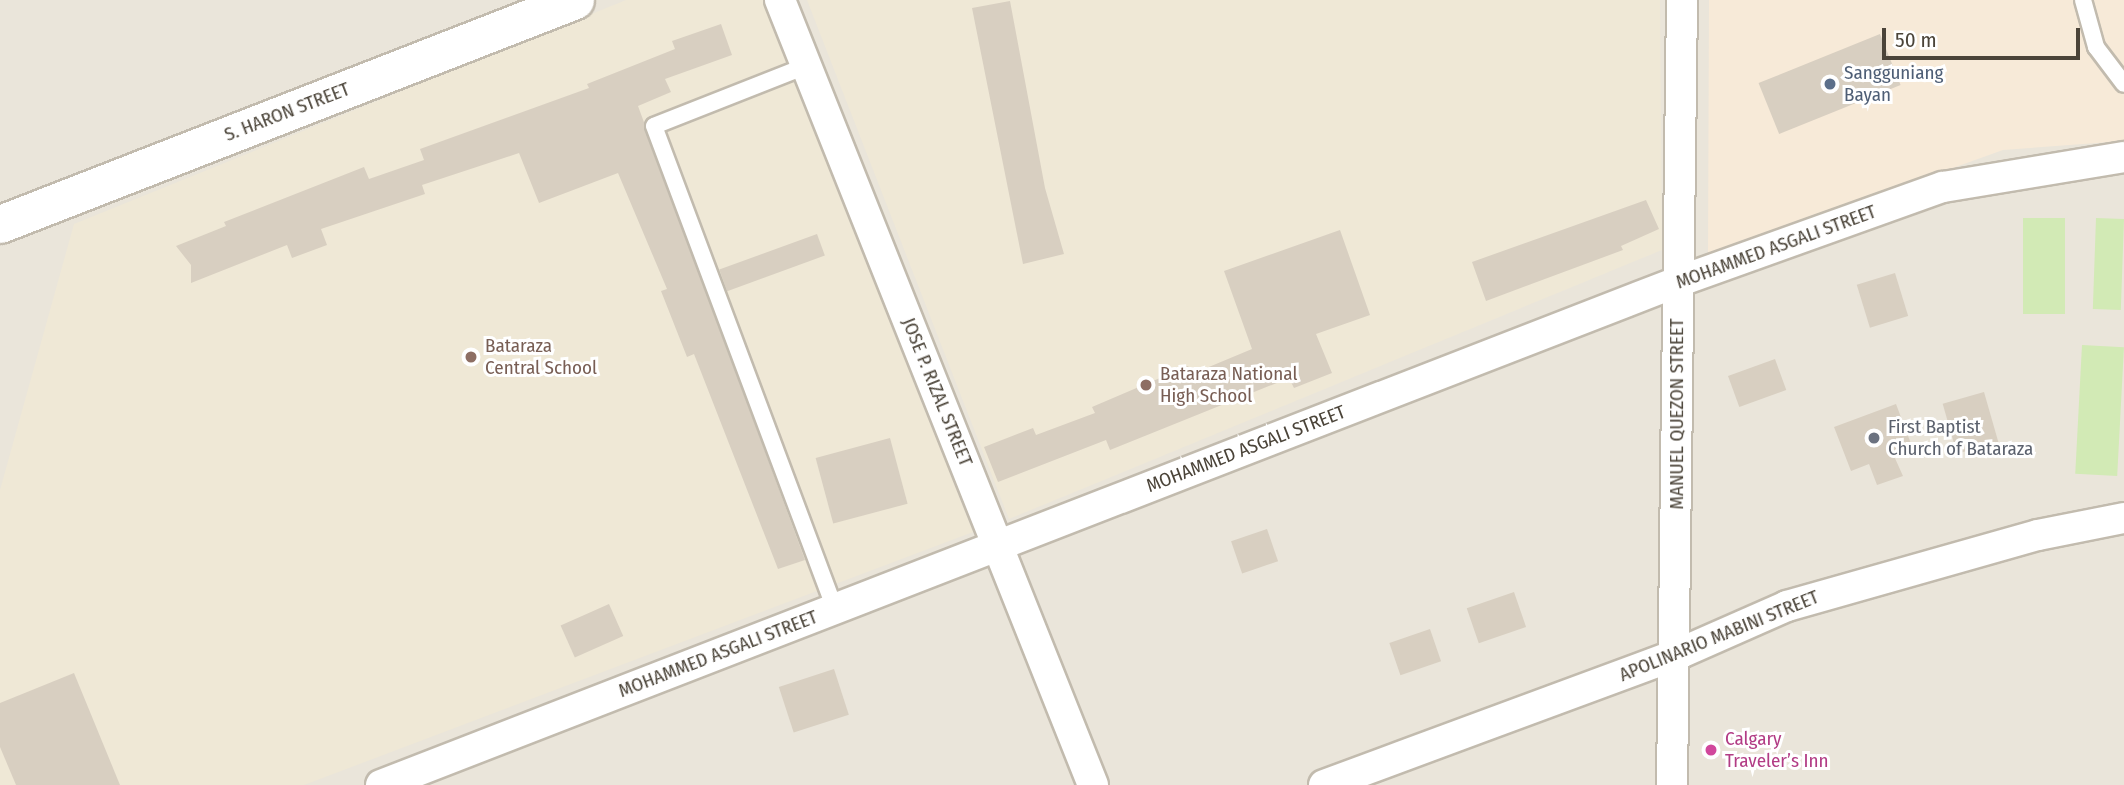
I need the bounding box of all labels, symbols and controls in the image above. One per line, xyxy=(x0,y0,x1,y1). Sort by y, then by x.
scale bar xyxy=(1886,14,2084,58)
text: 50 m xyxy=(1895,27,1937,53)
place label: Sangguniang Bayan xyxy=(1844,62,1943,106)
marker: Sangguniang Bayan xyxy=(1822,76,1838,92)
street label: S. HARON STREET xyxy=(221,78,353,146)
street label: MOHAMMED ASGALI STREET xyxy=(1673,200,1879,294)
street label: JOSE P. RIZAL STREET xyxy=(897,314,977,470)
street label: MANUEL QUEZON STREET xyxy=(1666,318,1688,510)
place label: Bataraza Central School xyxy=(485,335,597,379)
marker: Bataraza Central School xyxy=(463,349,479,365)
place label: Bataraza National High School xyxy=(1160,363,1297,407)
marker: Bataraza National High School xyxy=(1138,377,1154,393)
street label: MOHAMMED ASGALI STREET xyxy=(1143,401,1349,497)
place label: First Baptist Church of Bataraza xyxy=(1888,416,2033,460)
marker: First Baptist Church of Bataraza xyxy=(1866,430,1882,446)
street label: APOLINARIO MABINI STREET xyxy=(1616,586,1822,686)
street label: MOHAMMED ASGALI STREET xyxy=(615,606,821,702)
place label: Calgary Traveler’s Inn xyxy=(1725,728,1829,772)
marker: Calgary Traveler’s Inn xyxy=(1703,742,1719,758)

